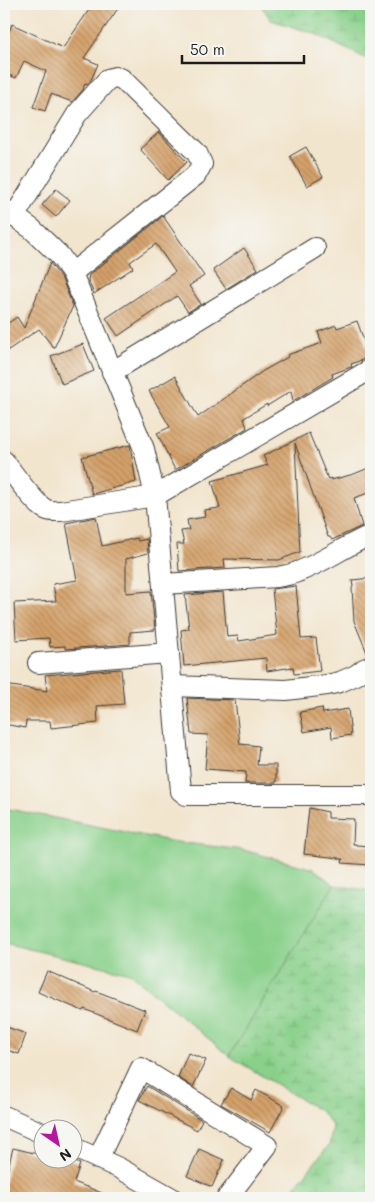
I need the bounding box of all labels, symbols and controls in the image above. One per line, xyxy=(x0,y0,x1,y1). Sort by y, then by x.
scale bar xyxy=(182,32,305,64)
text: 50 m xyxy=(190,39,225,59)
north arrow xyxy=(32,1120,82,1170)
text: N xyxy=(56,1144,75,1166)

